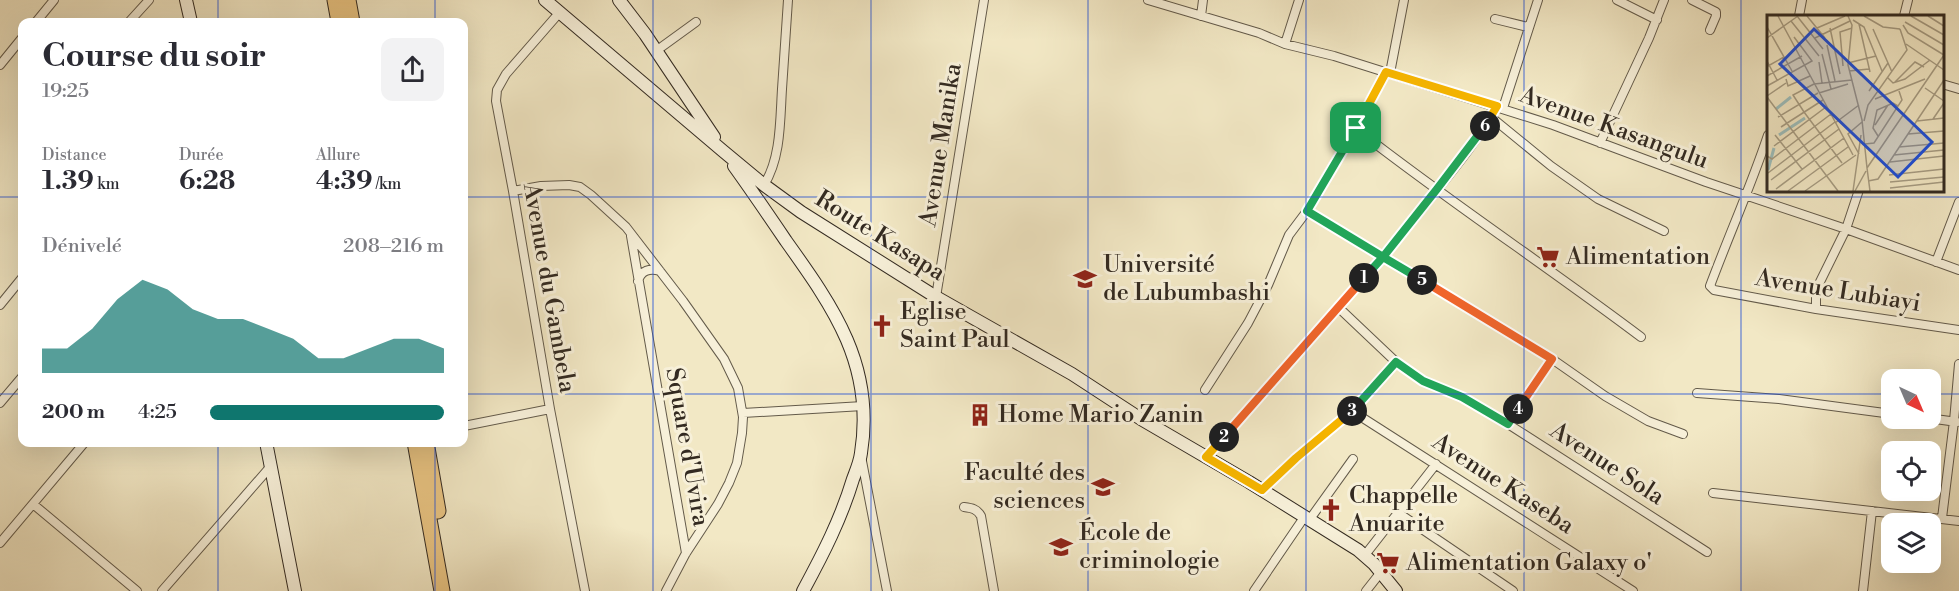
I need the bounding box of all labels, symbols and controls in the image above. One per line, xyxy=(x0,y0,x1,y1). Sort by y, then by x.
inset map xyxy=(1767,15,1944,192)
text: Course du soir xyxy=(42,36,266,77)
button: share xyxy=(381,38,444,101)
street label: Avenue Manika xyxy=(913,60,969,230)
text: 19:25 xyxy=(42,79,89,104)
street label: Avenue Kasangulu xyxy=(1515,80,1713,176)
pin xyxy=(1330,102,1381,153)
icon: arrive xyxy=(1339,111,1372,144)
pin: 6 xyxy=(1470,111,1500,141)
text: 6 xyxy=(1480,116,1490,136)
text: Distance xyxy=(42,145,107,165)
text: Durée xyxy=(179,145,224,165)
text: Allure xyxy=(316,145,360,165)
text: 1.39 xyxy=(42,165,94,197)
text: 6:28 xyxy=(179,165,235,197)
text: 4:39 xyxy=(316,165,373,197)
text: km xyxy=(94,174,120,194)
text: /km xyxy=(373,174,401,194)
street label: Avenue du Gambela xyxy=(516,180,582,396)
street label: Route Kasapa xyxy=(809,184,952,288)
text: Dénivelé xyxy=(42,234,122,259)
text: 208–216 m xyxy=(343,234,444,259)
place label: Alimentation xyxy=(1565,242,1710,272)
supermarket icon: Alimentation xyxy=(1535,244,1561,270)
place label: Université de Lubumbashi xyxy=(1103,250,1270,308)
pin: 1 xyxy=(1349,263,1379,293)
street label: Avenue Lubiayi xyxy=(1752,263,1923,319)
pin: 5 xyxy=(1407,265,1437,295)
school or university icon: Université de Lubumbashi xyxy=(1072,266,1098,292)
text: 1 xyxy=(1360,268,1368,288)
text: 5 xyxy=(1417,270,1427,290)
place label: Eglise Saint Paul xyxy=(900,297,1010,355)
church icon: Eglise Saint Paul xyxy=(869,313,895,339)
street label: Square d'Uvira xyxy=(658,365,716,530)
north arrow xyxy=(1881,369,1941,429)
map controls xyxy=(1881,369,1941,573)
pin: 4 xyxy=(1503,394,1533,424)
pin: 3 xyxy=(1337,396,1367,426)
text: 4 xyxy=(1513,399,1523,419)
text: 200 m xyxy=(42,400,105,425)
text: 4:25 xyxy=(138,400,177,425)
place label: Home Mario Zanin xyxy=(998,400,1204,430)
text: 3 xyxy=(1347,401,1357,421)
building icon: Home Mario Zanin xyxy=(967,402,993,428)
street label: Avenue Sola xyxy=(1543,415,1671,513)
pin: 2 xyxy=(1209,422,1239,452)
street label: Avenue Kaseba xyxy=(1426,426,1580,541)
text: 2 xyxy=(1219,427,1229,447)
button: locate xyxy=(1881,441,1941,501)
place label: Faculté des sciences xyxy=(964,458,1085,516)
school or university icon: Faculté des sciences xyxy=(1090,474,1116,500)
place label: Chappelle Anuarite xyxy=(1348,481,1458,539)
church icon: Chappelle Anuarite xyxy=(1318,497,1344,523)
button: layers xyxy=(1881,513,1941,573)
place label: École de criminologie xyxy=(1079,517,1220,576)
school or university icon: École de criminologie xyxy=(1048,534,1074,560)
place label: Alimentation Galaxy o' xyxy=(1405,548,1652,578)
supermarket icon: Alimentation Galaxy o' xyxy=(1375,550,1401,576)

